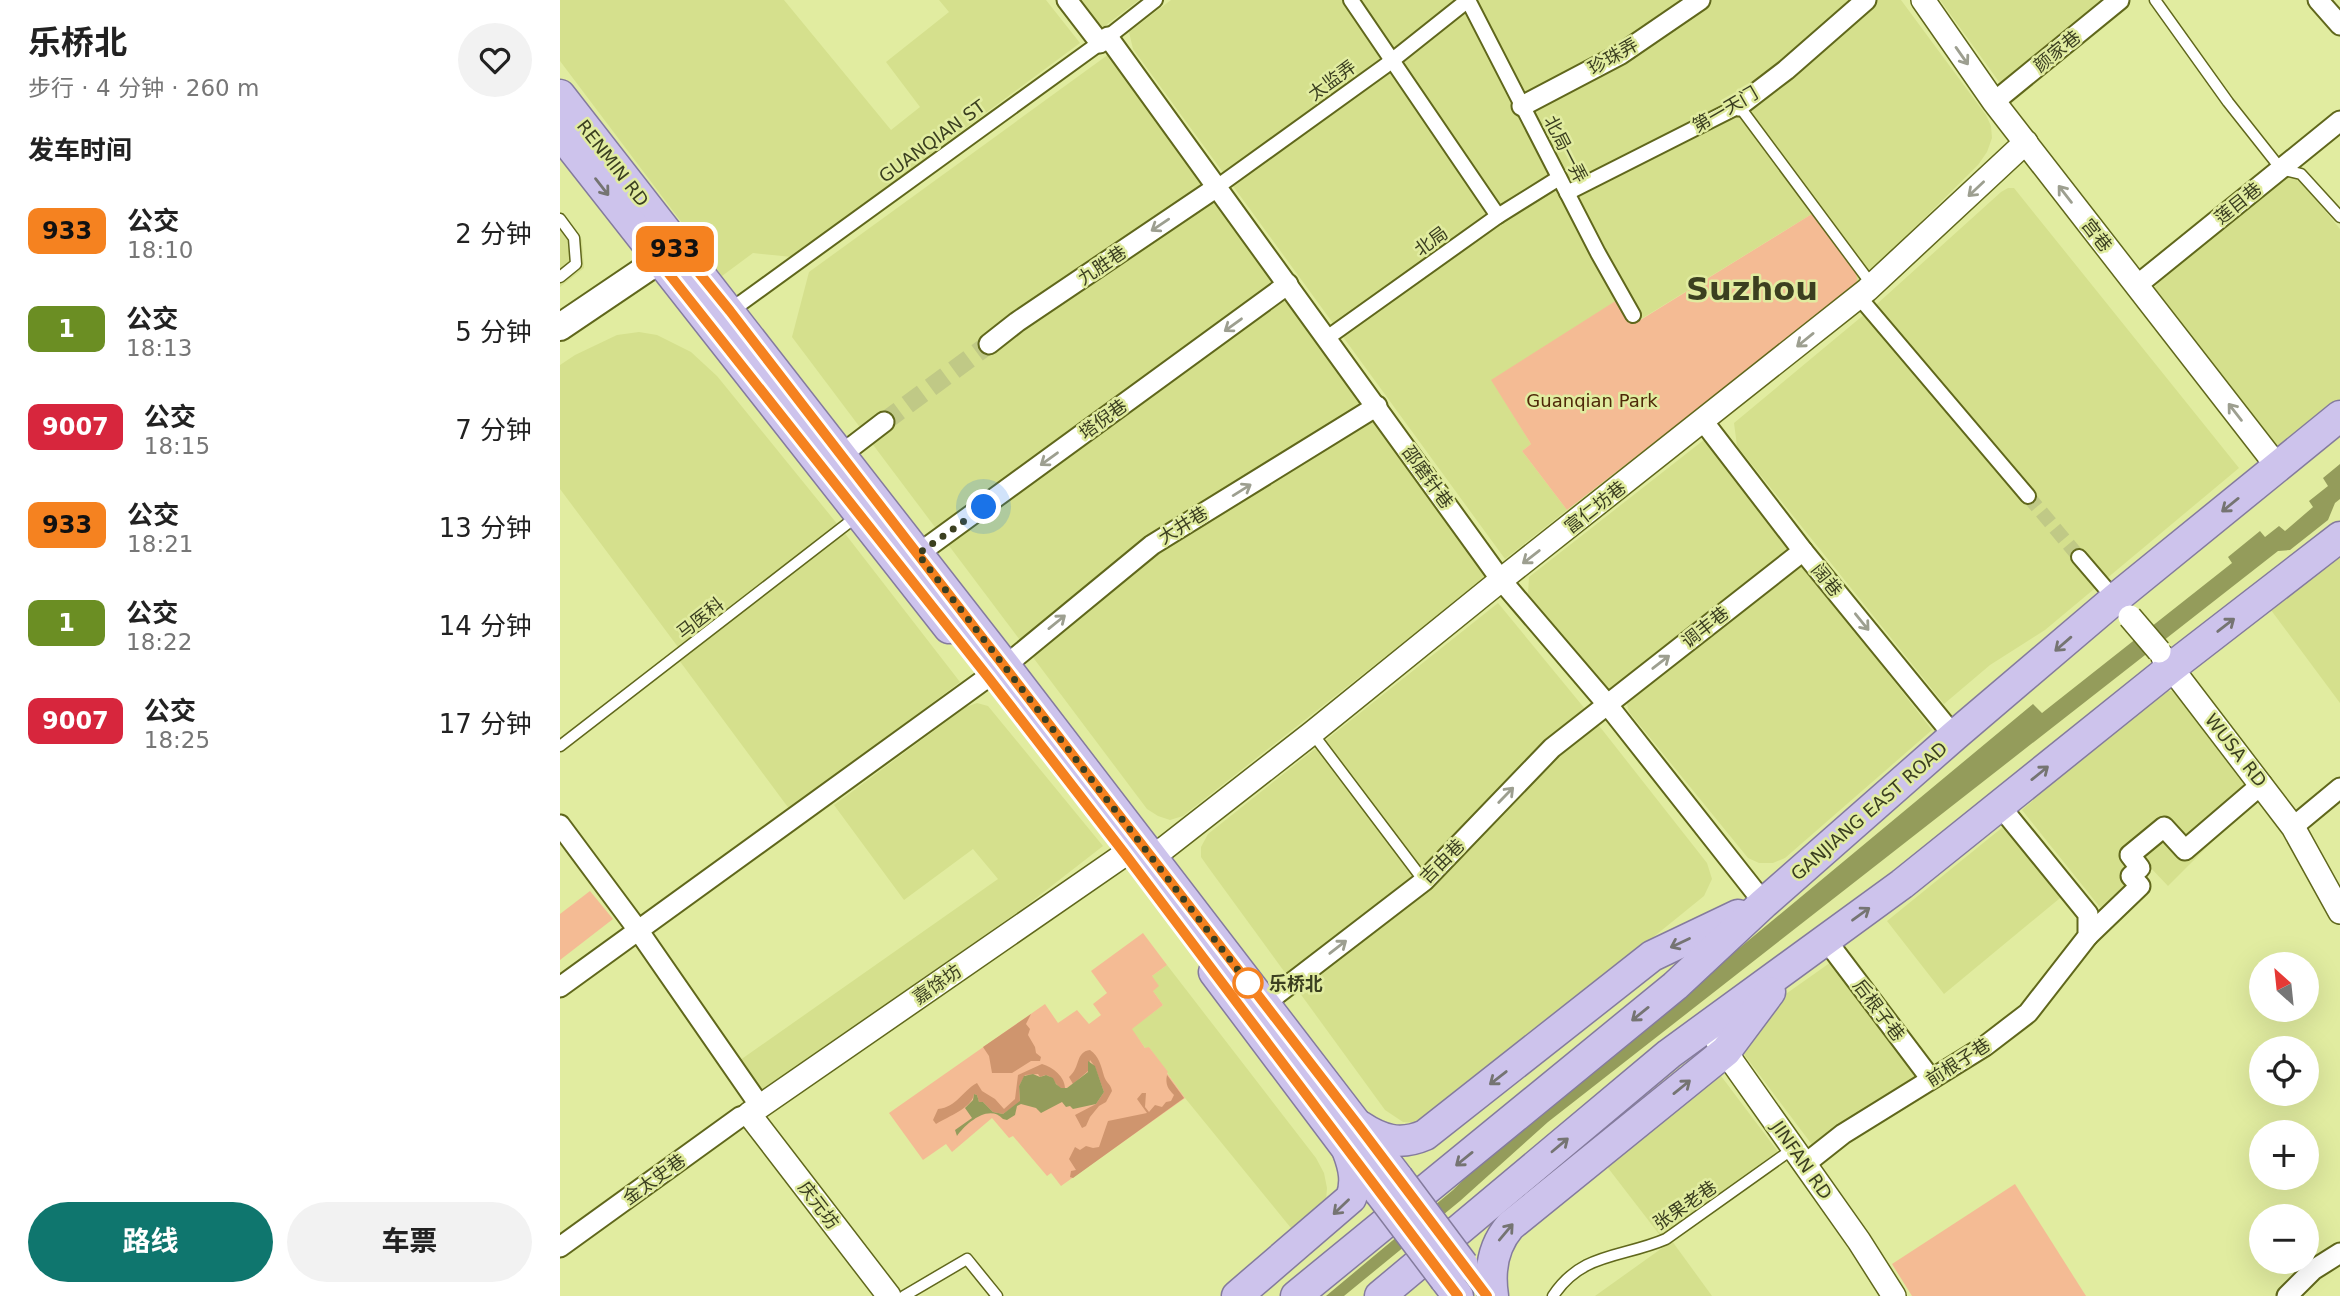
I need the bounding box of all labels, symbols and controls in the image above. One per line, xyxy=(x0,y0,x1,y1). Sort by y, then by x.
text: 乐桥北 xyxy=(28,23,127,62)
button: heart xyxy=(458,23,532,97)
street label: 颜家巷 xyxy=(2029,26,2085,76)
street label: 珍珠弄 xyxy=(1584,33,1642,79)
one-way arrow xyxy=(1955,46,1969,65)
street label: 太监弄 xyxy=(1304,56,1360,104)
text: 步行 · 4 分钟 · 260 m xyxy=(28,75,259,101)
street label: 第一天门 xyxy=(1689,82,1761,136)
street label: GUANQIAN ST xyxy=(875,95,990,187)
street label: 北局一弄 xyxy=(1540,112,1592,186)
street label: RENMIN RD xyxy=(573,116,653,210)
text: 发车时间 xyxy=(28,135,132,165)
one-way arrow xyxy=(594,177,609,196)
street label: 莲目巷 xyxy=(2210,178,2266,228)
one-way arrow xyxy=(1968,181,1985,198)
one-way arrow xyxy=(2058,185,2073,204)
text: 公交 xyxy=(127,206,179,236)
street label: 宫巷 xyxy=(2078,214,2116,256)
text: 933 xyxy=(42,217,92,245)
one-way arrow xyxy=(1151,218,1170,232)
text: 2 分钟 xyxy=(455,219,532,249)
street label: 北局 xyxy=(1410,222,1452,260)
line badge: 933 xyxy=(635,226,715,272)
text: 933 xyxy=(650,235,700,263)
text: 18:10 xyxy=(127,237,193,263)
street label: 九胜巷 xyxy=(1074,241,1130,289)
district label: Suzhou xyxy=(1686,270,1818,308)
text: 公交 xyxy=(126,304,178,334)
text: 1 xyxy=(58,315,75,343)
text: 5 分钟 xyxy=(455,317,532,347)
one-way arrow xyxy=(1224,317,1243,332)
one-way arrow xyxy=(1797,332,1815,347)
text: 18:13 xyxy=(126,335,192,361)
park label: Guanqian Park xyxy=(1526,390,1658,411)
street label: 塔倪巷 xyxy=(1075,395,1131,443)
text: 公交 xyxy=(144,402,196,432)
one-way arrow xyxy=(2228,404,2243,422)
text: 9007 xyxy=(42,413,109,441)
text: 7 分钟 xyxy=(455,415,532,445)
text: 18:15 xyxy=(144,433,210,459)
street label: 邵磨针巷 xyxy=(1398,442,1458,512)
one-way arrow xyxy=(1040,452,1059,466)
street label: 富仁坊巷 xyxy=(1560,477,1630,537)
one-way arrow xyxy=(1231,482,1251,496)
your location xyxy=(966,489,1001,524)
one-way arrow xyxy=(2221,497,2239,513)
text: 公交 xyxy=(127,500,179,530)
street label: 大井巷 xyxy=(1155,502,1211,548)
text: 933 xyxy=(42,511,92,539)
text: 13 分钟 xyxy=(439,513,532,543)
text: 18:21 xyxy=(127,531,193,557)
one-way arrow xyxy=(1522,549,1541,564)
street label: 阔巷 xyxy=(1808,559,1846,601)
street label: 马医科 xyxy=(672,593,728,643)
text: 公交 xyxy=(126,598,178,628)
street label: 调丰巷 xyxy=(1677,602,1733,652)
text: 1 xyxy=(58,609,75,637)
text: 14 分钟 xyxy=(439,611,532,641)
one-way arrow xyxy=(1854,613,1869,631)
one-way arrow xyxy=(1048,615,1066,630)
one-way arrow xyxy=(2216,618,2235,633)
text: 18:22 xyxy=(126,629,192,655)
one-way arrow xyxy=(2054,635,2072,651)
one-way arrow xyxy=(1651,655,1669,670)
text: 公交 xyxy=(144,696,196,726)
text: 9007 xyxy=(42,707,109,735)
text: 17 分钟 xyxy=(439,709,532,739)
street label: WUSA RD xyxy=(2201,709,2271,791)
text: 18:25 xyxy=(144,727,210,753)
street label: GANJIANG EAST ROAD xyxy=(1787,737,1951,885)
one-way arrow xyxy=(2031,766,2049,781)
one-way arrow xyxy=(1498,787,1515,804)
street label: 吉由巷 xyxy=(1415,834,1469,888)
one-way arrow xyxy=(1852,907,1871,922)
one-way arrow xyxy=(1670,937,1691,950)
one-way arrow xyxy=(1328,940,1346,955)
north arrow xyxy=(2249,952,2319,1022)
map controls xyxy=(2249,952,2319,1274)
street label: 嘉馀坊 xyxy=(909,960,965,1008)
marker: 乐桥北 xyxy=(1233,968,1263,998)
place label: 乐桥北 xyxy=(1269,973,1323,994)
street label: 后根子巷 xyxy=(1849,975,1909,1045)
one-way arrow xyxy=(1632,1007,1650,1022)
street label: 前根子巷 xyxy=(1922,1034,1994,1090)
button: locate xyxy=(2249,1036,2319,1106)
one-way arrow xyxy=(1489,1070,1507,1085)
one-way arrow xyxy=(1672,1079,1690,1095)
street label: JINFAN RD xyxy=(1767,1116,1837,1203)
button: + xyxy=(2249,1120,2319,1190)
one-way arrow xyxy=(1550,1137,1568,1153)
street label: 金太史巷 xyxy=(619,1149,689,1209)
one-way arrow xyxy=(1456,1151,1474,1166)
street label: 张果老巷 xyxy=(1649,1176,1721,1234)
street label: 庆元坊 xyxy=(794,1177,844,1233)
one-way arrow xyxy=(1333,1199,1350,1216)
button: 路线 xyxy=(28,1202,273,1282)
button: 车票 xyxy=(287,1202,532,1282)
button: − xyxy=(2249,1204,2319,1274)
one-way arrow xyxy=(1499,1223,1514,1241)

